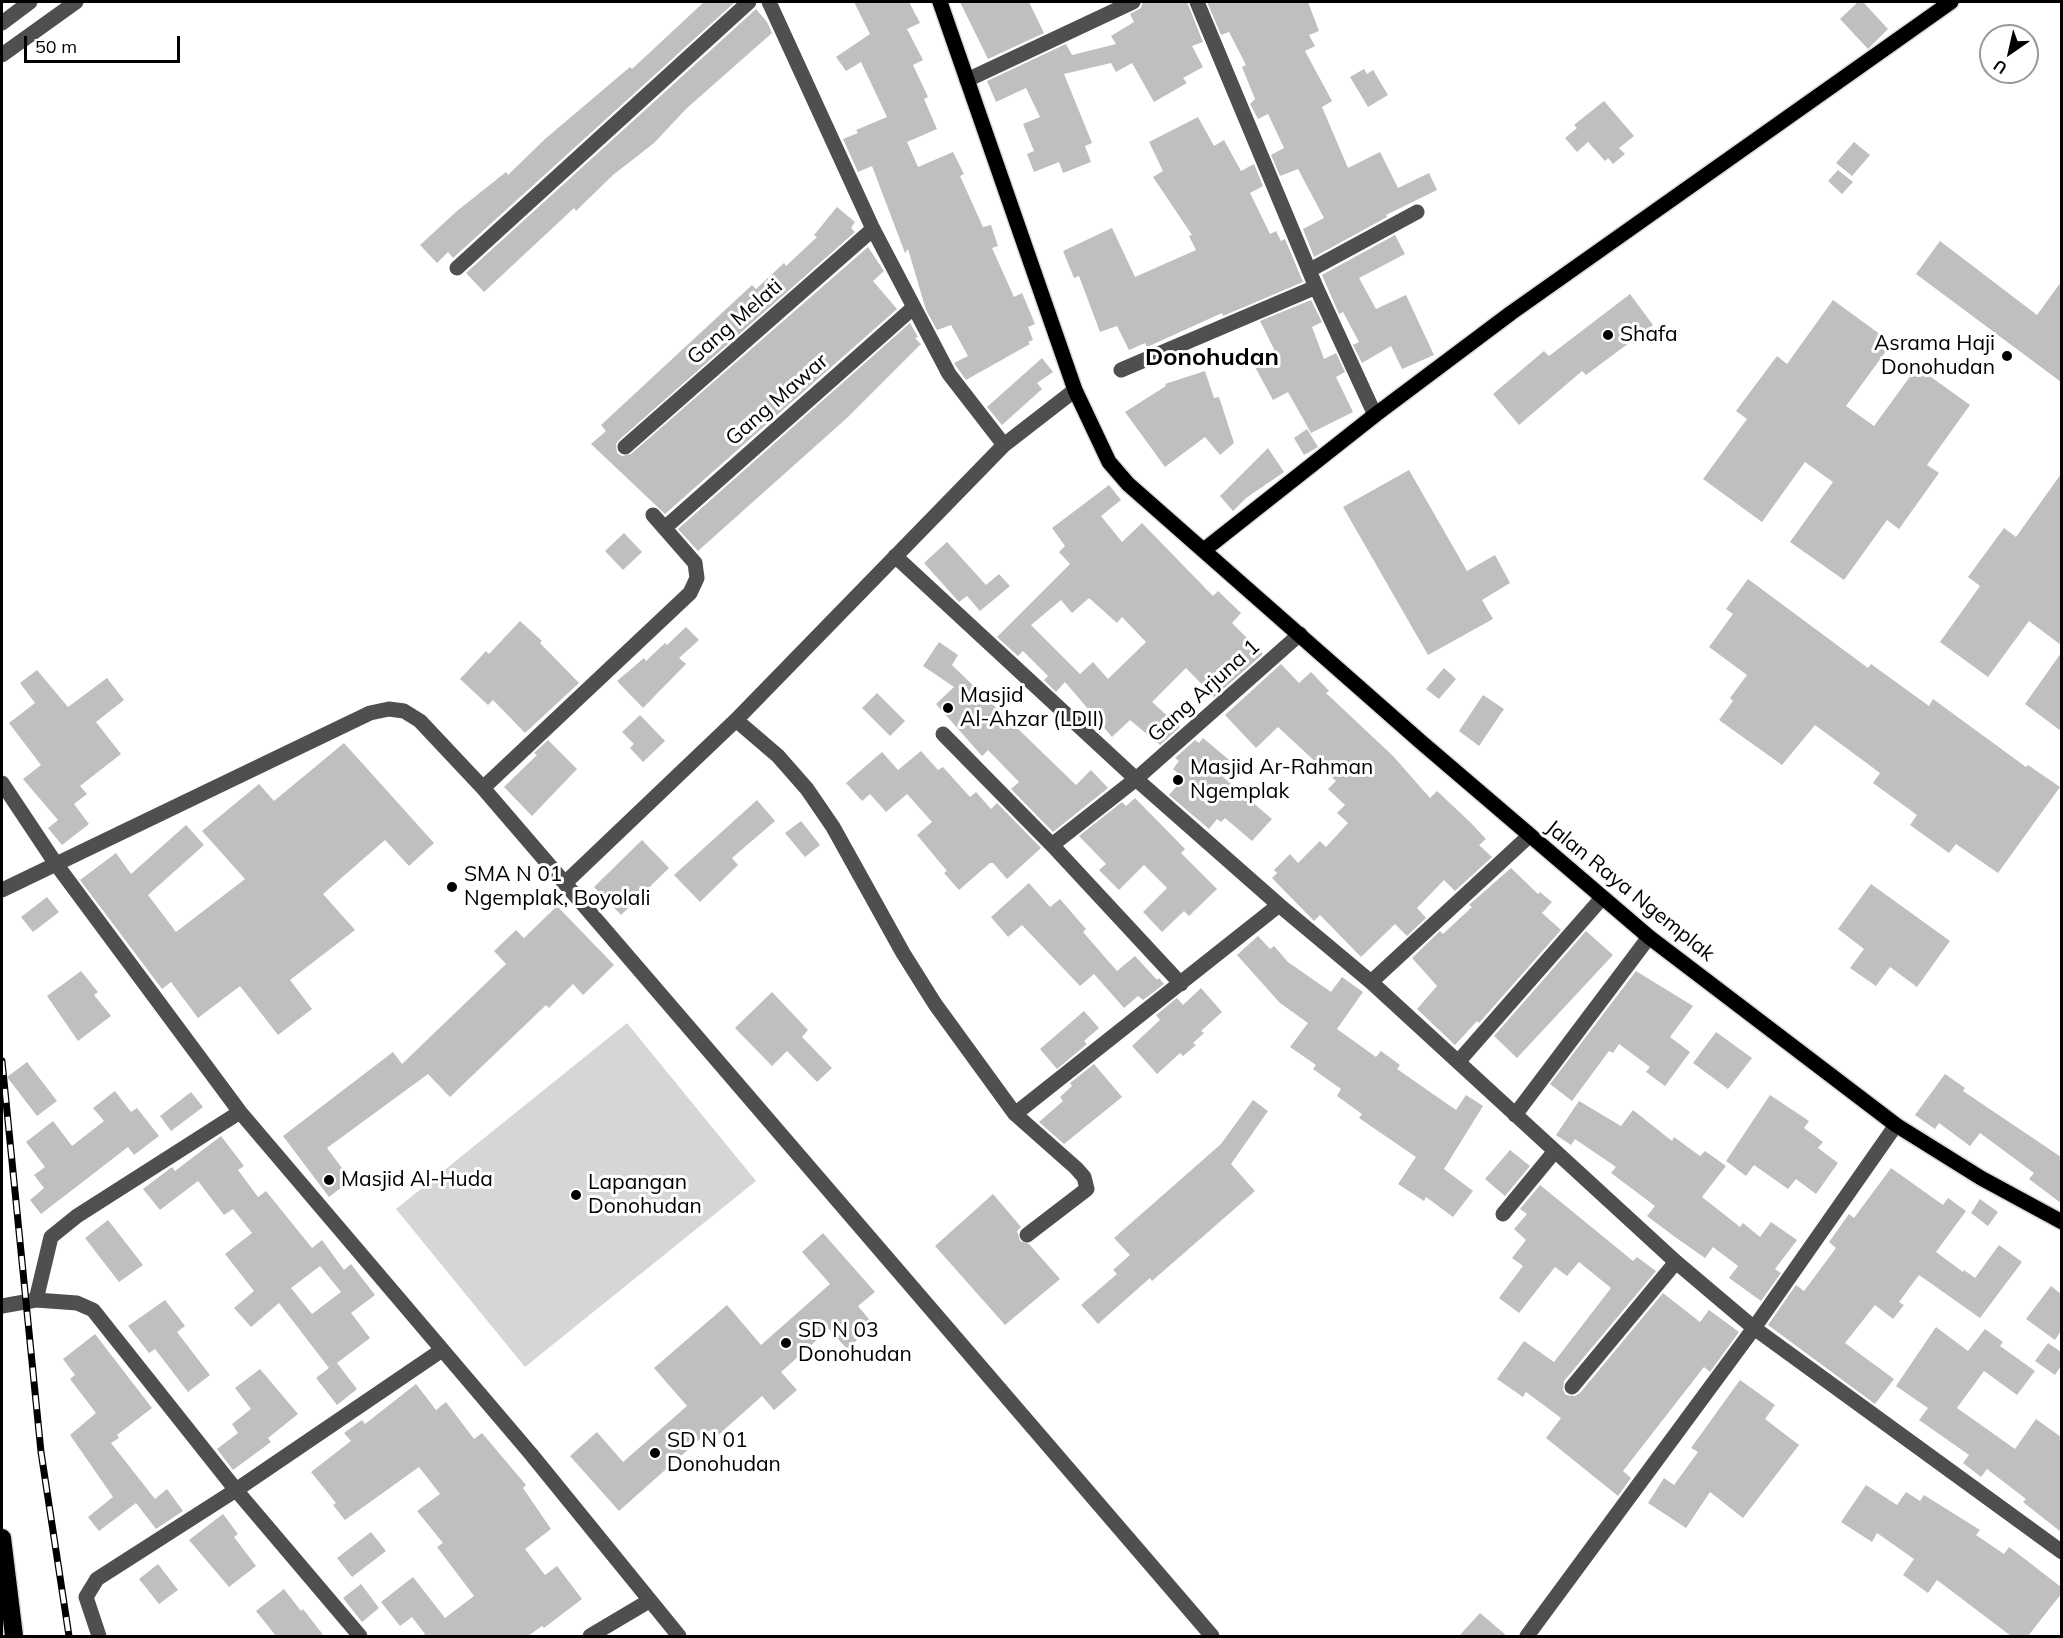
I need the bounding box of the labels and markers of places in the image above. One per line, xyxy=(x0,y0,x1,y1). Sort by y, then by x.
place label: Shafa xyxy=(1620,322,1678,348)
marker: Shafa xyxy=(1601,328,1615,342)
place label: Asrama Haji Donohudan xyxy=(1874,331,1995,381)
marker: Asrama Haji Donohudan xyxy=(2000,349,2014,363)
place label: Masjid Al-Ahzar (LDII) xyxy=(960,683,1105,733)
marker: Masjid Al-Ahzar (LDII) xyxy=(941,701,955,715)
place label: Masjid Ar-Rahman Ngemplak xyxy=(1190,755,1373,805)
marker: Masjid Ar-Rahman Ngemplak xyxy=(1171,773,1185,787)
place label: SMA N 01 Ngemplak, Boyolali xyxy=(464,862,650,912)
marker: SMA N 01 Ngemplak, Boyolali xyxy=(445,880,459,894)
place label: Masjid Al-Huda xyxy=(341,1167,493,1193)
place label: Lapangan Donohudan xyxy=(588,1170,702,1220)
marker: Masjid Al-Huda xyxy=(322,1173,336,1187)
marker: Lapangan Donohudan xyxy=(569,1188,583,1202)
place label: SD N 03 Donohudan xyxy=(798,1318,912,1368)
marker: SD N 03 Donohudan xyxy=(779,1336,793,1350)
place label: SD N 01 Donohudan xyxy=(667,1428,781,1478)
marker: SD N 01 Donohudan xyxy=(648,1446,662,1460)

